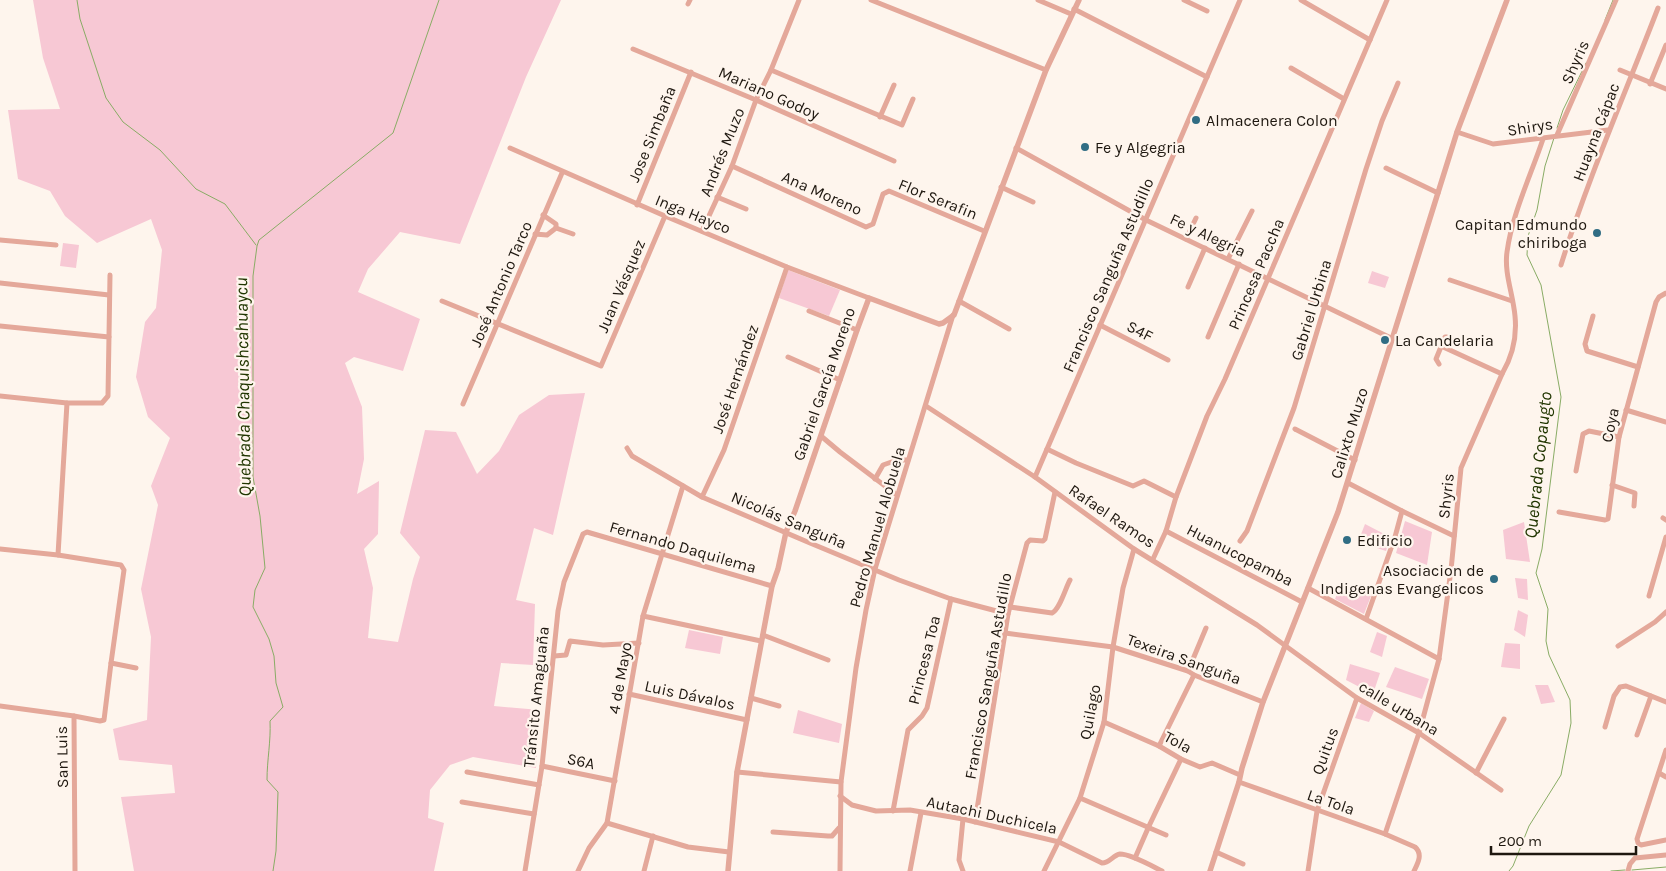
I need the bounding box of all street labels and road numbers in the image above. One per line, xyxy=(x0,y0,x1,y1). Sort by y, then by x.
street label: Shyris xyxy=(1557,37,1593,87)
street label: Mariano Godoy xyxy=(716,62,823,124)
street label: Huayna Cápac xyxy=(1569,80,1623,184)
street label: Jose Simbaña xyxy=(624,83,680,185)
street label: Andrés Muzo xyxy=(696,105,748,199)
street label: Shirys xyxy=(1506,114,1554,140)
street label: Ana Moreno xyxy=(779,167,865,219)
street label: Flor Serafin xyxy=(896,175,980,223)
street label: Francisco Sanguña Astudillo xyxy=(1058,175,1158,375)
street label: Inga Hayco xyxy=(652,190,734,238)
street label: Fe y Alegria xyxy=(1167,209,1249,261)
street label: Princesa Paccha xyxy=(1224,215,1288,333)
street label: José Antonio Tarco xyxy=(466,218,536,350)
street label: Juan Vásquez xyxy=(593,237,649,335)
street label: Gabriel Urbina xyxy=(1287,257,1335,363)
street label: Gabriel García Moreno xyxy=(789,305,859,463)
street label: S4F xyxy=(1124,316,1156,346)
street label: José Hernández xyxy=(708,322,762,436)
street label: Calixto Muzo xyxy=(1326,385,1372,481)
street label: Coya xyxy=(1597,406,1623,444)
street label: Pedro Manuel Alobuela xyxy=(845,445,909,609)
street label: Shyris xyxy=(1434,472,1458,520)
street label: Rafael Ramos xyxy=(1065,480,1159,552)
street label: Nicolás Sanguña xyxy=(728,487,850,553)
street label: Fernando Daquilema xyxy=(607,517,759,577)
street label: Huanucopamba xyxy=(1184,520,1296,590)
street label: Francisco Sanguña Astudillo xyxy=(960,571,1016,781)
street label: Princesa Toa xyxy=(904,614,944,706)
street label: Tránsito Amaguaña xyxy=(519,625,553,769)
street label: Texeira Sanguña xyxy=(1124,630,1244,688)
street label: 4 de Mayo xyxy=(604,641,636,715)
street label: Luis Dávalos xyxy=(643,676,737,714)
street label: calle urbana xyxy=(1355,677,1443,739)
street label: Quilago xyxy=(1075,683,1105,741)
street label: Quitus xyxy=(1308,725,1342,777)
street label: San Luis xyxy=(52,726,72,788)
street label: Tola xyxy=(1161,727,1195,757)
street label: S6A xyxy=(565,749,597,773)
street label: La Tola xyxy=(1305,785,1357,819)
street label: Autachi Duchicela xyxy=(925,792,1059,838)

